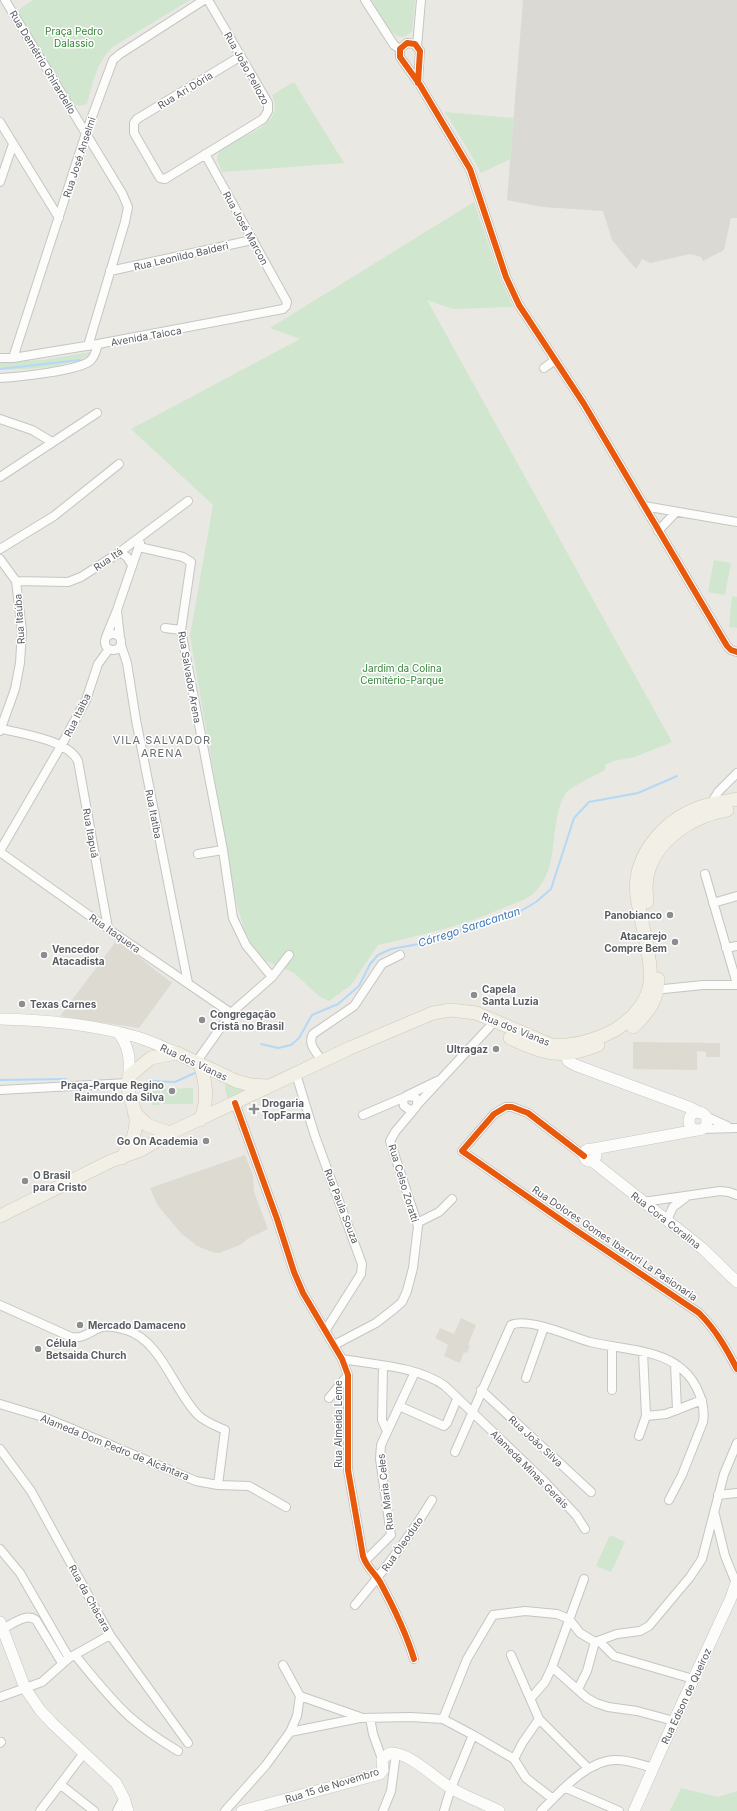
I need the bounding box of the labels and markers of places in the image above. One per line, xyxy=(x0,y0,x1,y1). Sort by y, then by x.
place label: Panobianco xyxy=(604,909,662,921)
marker: Panobianco xyxy=(665,910,675,920)
place label: Atacarejo Compre Bem xyxy=(604,930,667,954)
marker: Atacarejo Compre Bem xyxy=(670,937,680,947)
place label: Vencedor Atacadista xyxy=(52,943,105,967)
marker: Vencedor Atacadista xyxy=(39,950,49,960)
place label: Capela Santa Luzia xyxy=(482,983,539,1007)
marker: Capela Santa Luzia xyxy=(469,990,479,1000)
place label: Texas Carnes xyxy=(30,998,97,1010)
marker: Texas Carnes xyxy=(17,999,27,1009)
place label: Congregação Cristã no Brasil xyxy=(210,1008,284,1032)
marker: Congregação Cristã no Brasil xyxy=(197,1015,207,1025)
place label: Ultragaz xyxy=(447,1043,488,1056)
marker: Ultragaz xyxy=(491,1044,501,1054)
place label: Praça-Parque Regino Raimundo da Silva xyxy=(61,1079,164,1103)
marker: Praça-Parque Regino Raimundo da Silva xyxy=(167,1086,177,1096)
place label: Drogaria TopFarma xyxy=(262,1097,311,1121)
marker: Drogaria TopFarma xyxy=(249,1104,259,1114)
place label: Go On Academia xyxy=(117,1135,198,1147)
marker: Go On Academia xyxy=(201,1136,211,1146)
place label: O Brasil para Cristo xyxy=(33,1169,87,1193)
marker: O Brasil para Cristo xyxy=(20,1176,30,1186)
place label: Mercado Damaceno xyxy=(88,1319,186,1331)
marker: Mercado Damaceno xyxy=(75,1320,85,1330)
place label: Célula Betsaida Church xyxy=(46,1337,127,1361)
marker: Célula Betsaida Church xyxy=(33,1344,43,1354)

